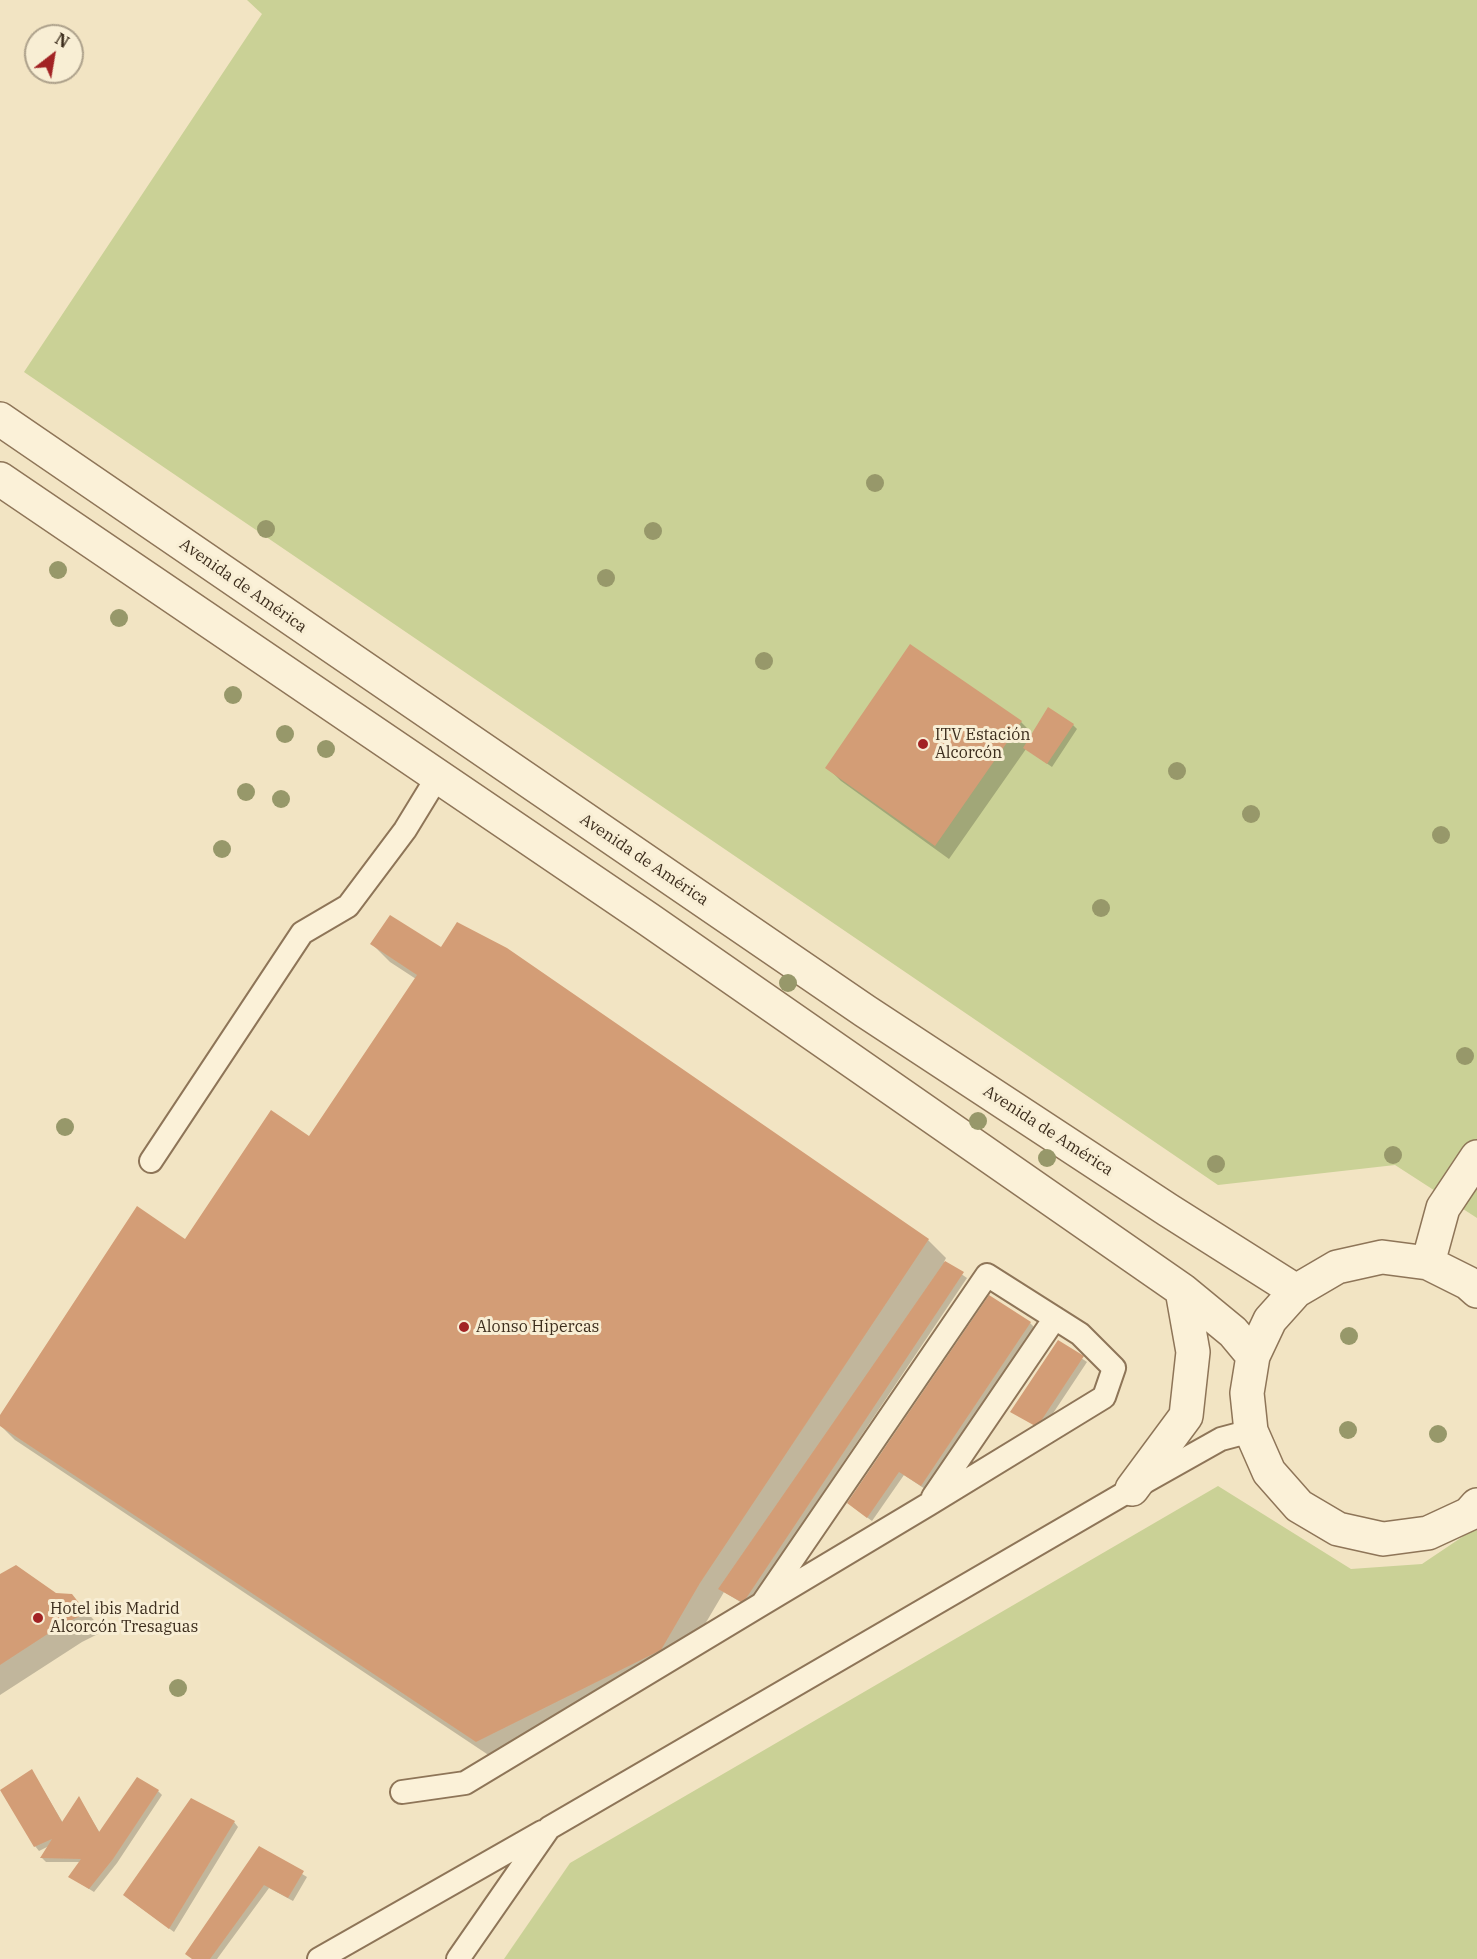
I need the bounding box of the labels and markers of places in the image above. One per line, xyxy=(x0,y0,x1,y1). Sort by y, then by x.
place label: ITV Estación Alcorcón xyxy=(935,725,1031,763)
marker: ITV Estación Alcorcón xyxy=(916,737,930,751)
place label: Alonso Hipercas xyxy=(476,1317,599,1337)
marker: Alonso Hipercas xyxy=(457,1320,471,1334)
place label: Hotel ibis Madrid Alcorcón Tresaguas xyxy=(50,1599,198,1637)
marker: Hotel ibis Madrid Alcorcón Tresaguas xyxy=(31,1611,45,1625)

